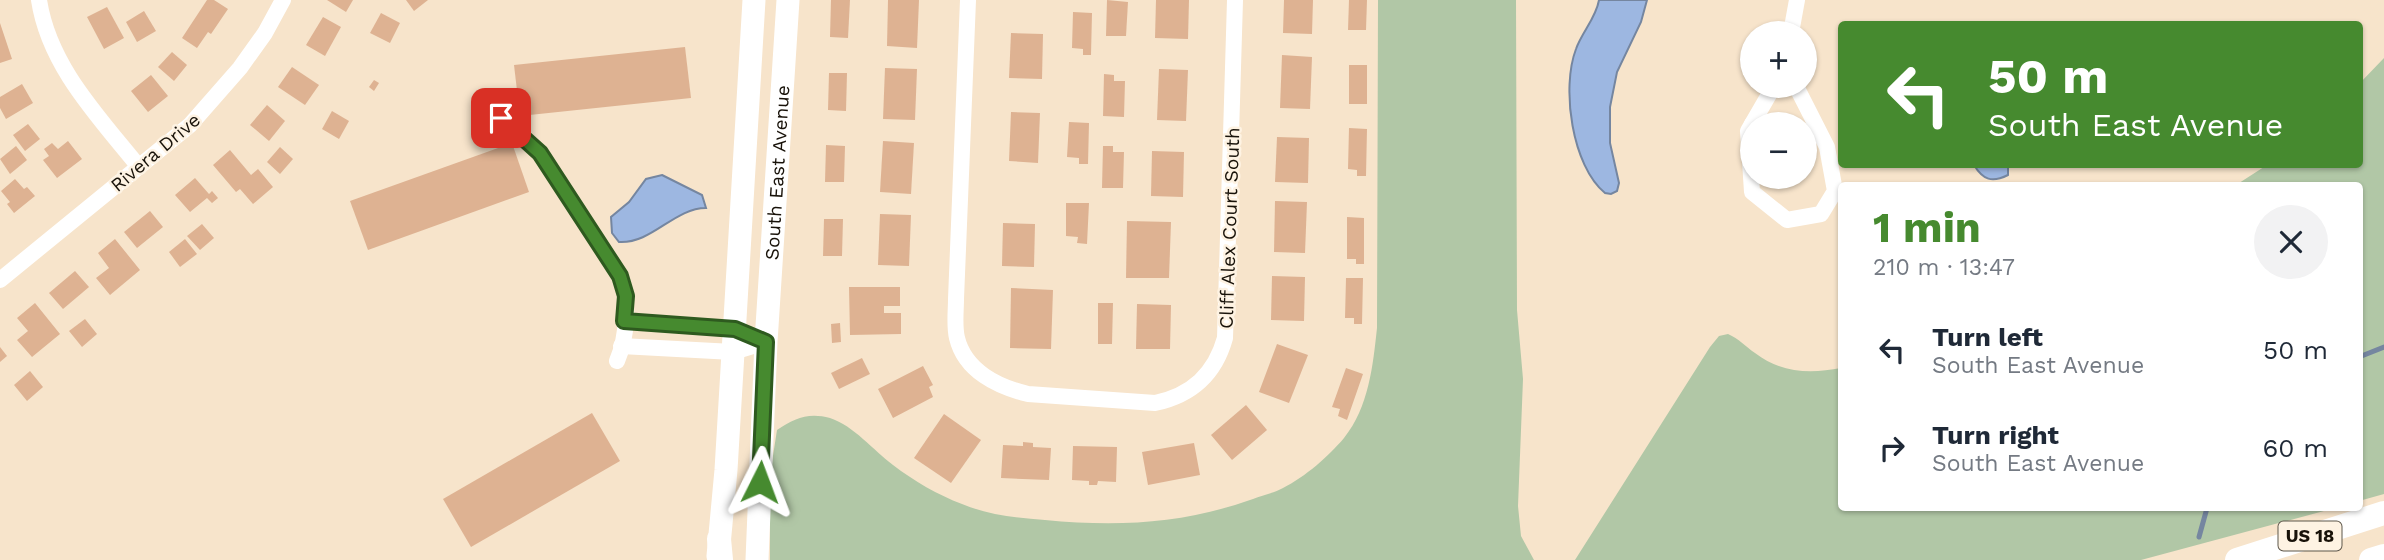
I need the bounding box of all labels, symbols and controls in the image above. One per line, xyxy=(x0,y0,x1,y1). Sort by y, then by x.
map controls xyxy=(1740,21,1817,189)
button: + xyxy=(1740,21,1817,98)
text: 50 m xyxy=(1988,47,2108,105)
icon: left xyxy=(1873,49,1964,140)
street label: South East Avenue xyxy=(760,84,795,261)
pin xyxy=(471,88,531,148)
icon: arrive xyxy=(482,99,520,137)
text: South East Avenue xyxy=(1988,106,2283,144)
street label: Rivera Drive xyxy=(106,108,205,197)
button: − xyxy=(1740,112,1817,189)
street label: Cliff Alex Court South xyxy=(1214,127,1245,329)
text: 1 min xyxy=(1873,203,1981,252)
button: close xyxy=(2254,205,2328,279)
text: 210 m · 13:47 xyxy=(1873,254,2015,281)
text: Turn left xyxy=(1932,322,2043,352)
icon: left xyxy=(1873,331,1911,369)
text: 50 m xyxy=(2263,335,2328,365)
text: South East Avenue xyxy=(1932,352,2144,379)
text: Turn right xyxy=(1932,420,2059,450)
icon: right xyxy=(1873,429,1911,467)
text: 60 m xyxy=(2262,433,2328,463)
position arrow xyxy=(723,445,797,519)
text: South East Avenue xyxy=(1932,450,2144,477)
road number: US 18 xyxy=(2278,522,2342,550)

